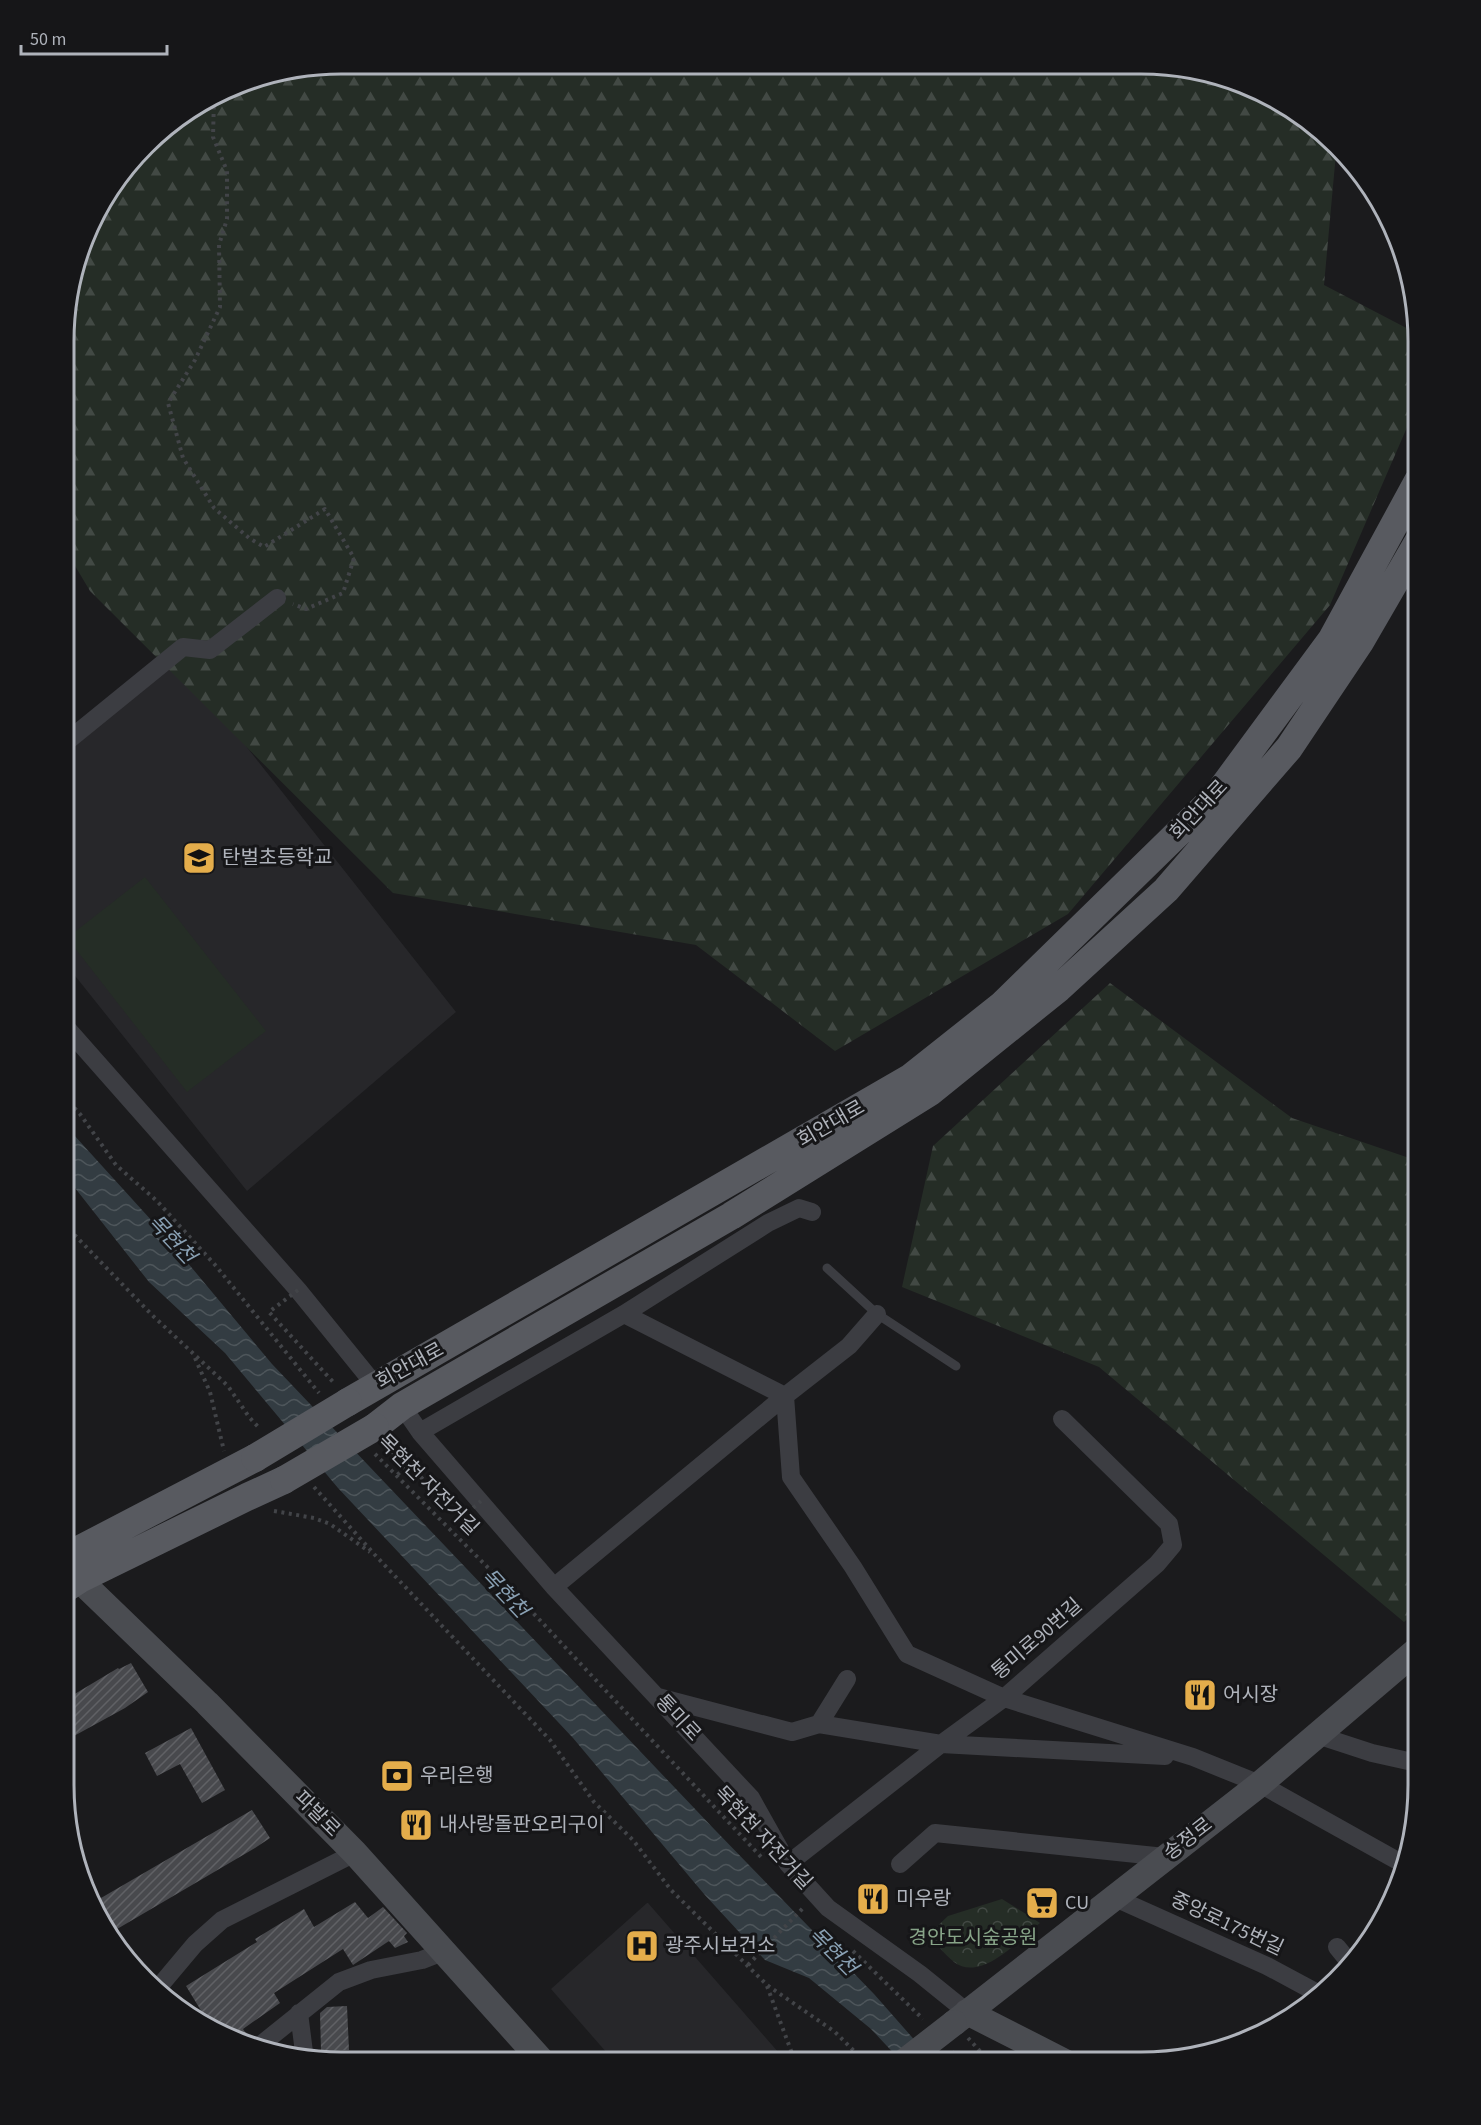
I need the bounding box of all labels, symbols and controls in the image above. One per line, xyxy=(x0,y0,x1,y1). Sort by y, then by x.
scale bar xyxy=(21,18,166,56)
text: 50 m xyxy=(30,27,66,52)
street label: 회안대로 xyxy=(1164,774,1234,846)
school or university icon: 탄벌초등학교 xyxy=(181,840,217,876)
place label: 탄벌초등학교 xyxy=(222,844,332,872)
street label: 회안대로 xyxy=(792,1093,870,1155)
water label: 목현천 xyxy=(141,1208,205,1272)
street label: 회안대로 xyxy=(371,1336,449,1396)
street label: 목현천 자전거길 xyxy=(371,1428,485,1542)
water label: 목현천 xyxy=(474,1562,538,1626)
street label: 통미로90번길 xyxy=(986,1592,1088,1686)
restaurant icon: 어시장 xyxy=(1182,1677,1218,1713)
place label: 어시장 xyxy=(1223,1681,1278,1709)
street label: 통미로 xyxy=(649,1688,707,1748)
bank icon: 우리은행 xyxy=(379,1758,415,1794)
place label: 우리은행 xyxy=(420,1762,494,1790)
street label: 목현천 자전거길 xyxy=(707,1780,819,1896)
street label: 파발로 xyxy=(288,1785,346,1843)
restaurant icon: 내사랑돌판오리구이 xyxy=(398,1807,434,1843)
place label: 내사랑돌판오리구이 xyxy=(439,1811,605,1839)
street label: 송정로 xyxy=(1158,1811,1218,1867)
restaurant icon: 미우랑 xyxy=(855,1881,891,1917)
place label: 미우랑 xyxy=(896,1885,951,1913)
supermarket icon: CU xyxy=(1024,1885,1060,1921)
street label: 중앙로175번길 xyxy=(1166,1886,1288,1962)
place label: CU xyxy=(1065,1889,1089,1917)
water label: 목현천 xyxy=(802,1920,866,1984)
park label: 경안도시숲공원 xyxy=(909,1924,1037,1952)
hospital icon: 광주시보건소 xyxy=(624,1928,660,1964)
place label: 광주시보건소 xyxy=(665,1932,775,1960)

